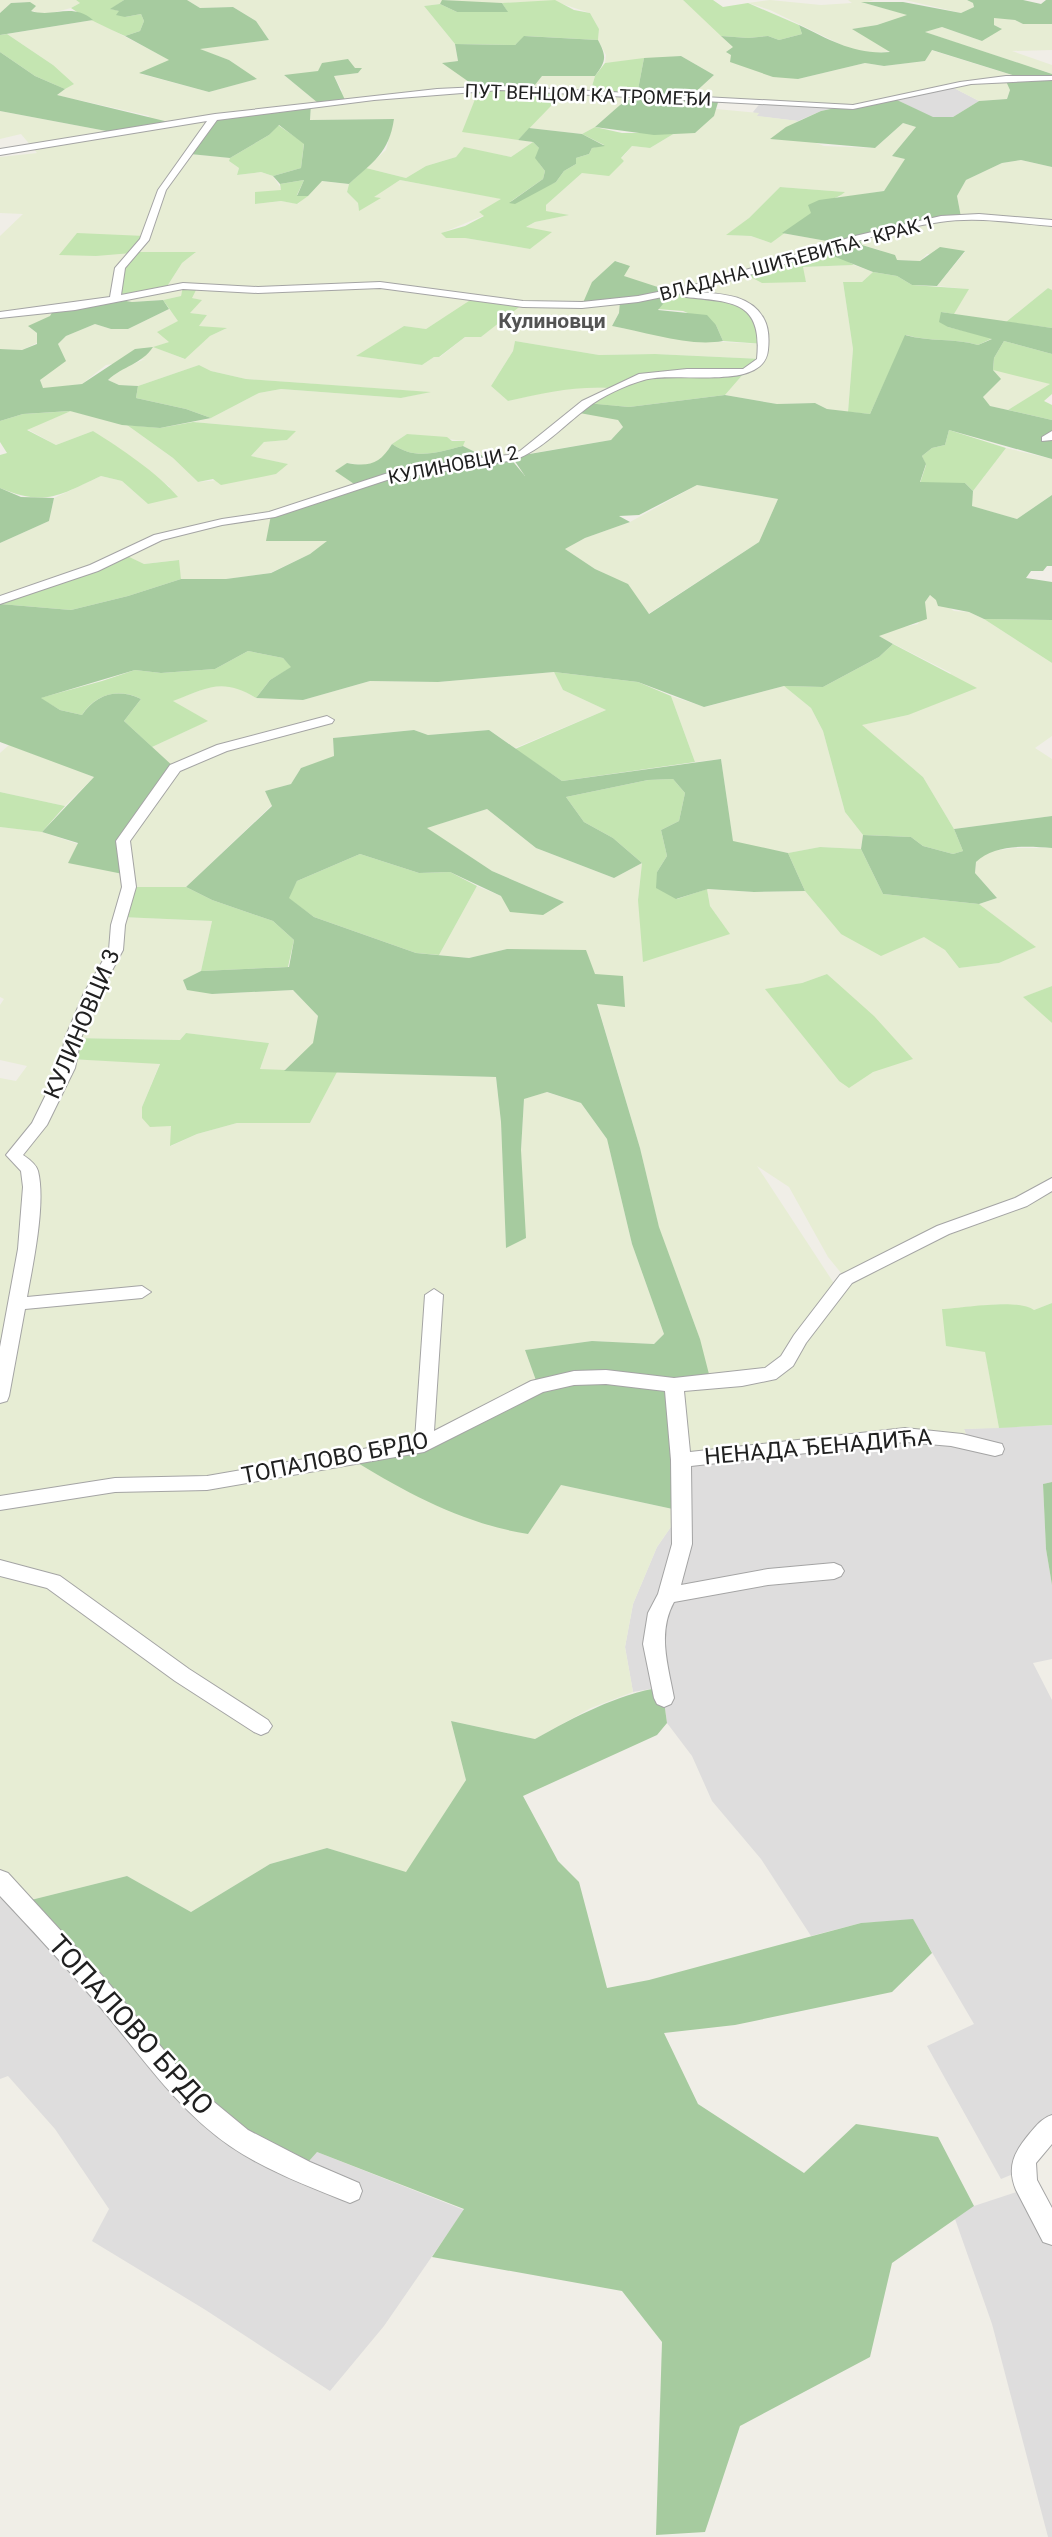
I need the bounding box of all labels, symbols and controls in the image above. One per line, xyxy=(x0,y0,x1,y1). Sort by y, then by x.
street label: ПУТ ВЕНЦОМ КА ТРОМЕЂИ xyxy=(464,79,712,111)
street label: ВЛАДАНА ШИЋЕВИЋА - КРАК 1 xyxy=(657,210,937,306)
district label: Кулиновци xyxy=(498,309,606,333)
street label: КУЛИНОВЦИ 2 xyxy=(386,441,520,489)
street label: КУЛИНОВЦИ 3 xyxy=(38,945,126,1103)
street label: НЕНАДА ЂЕНАДИЋА xyxy=(703,1424,933,1470)
street label: ТОПАЛОВО БРДО xyxy=(239,1427,431,1489)
street label: ТОПАЛОВО БРДО xyxy=(41,1928,221,2122)

